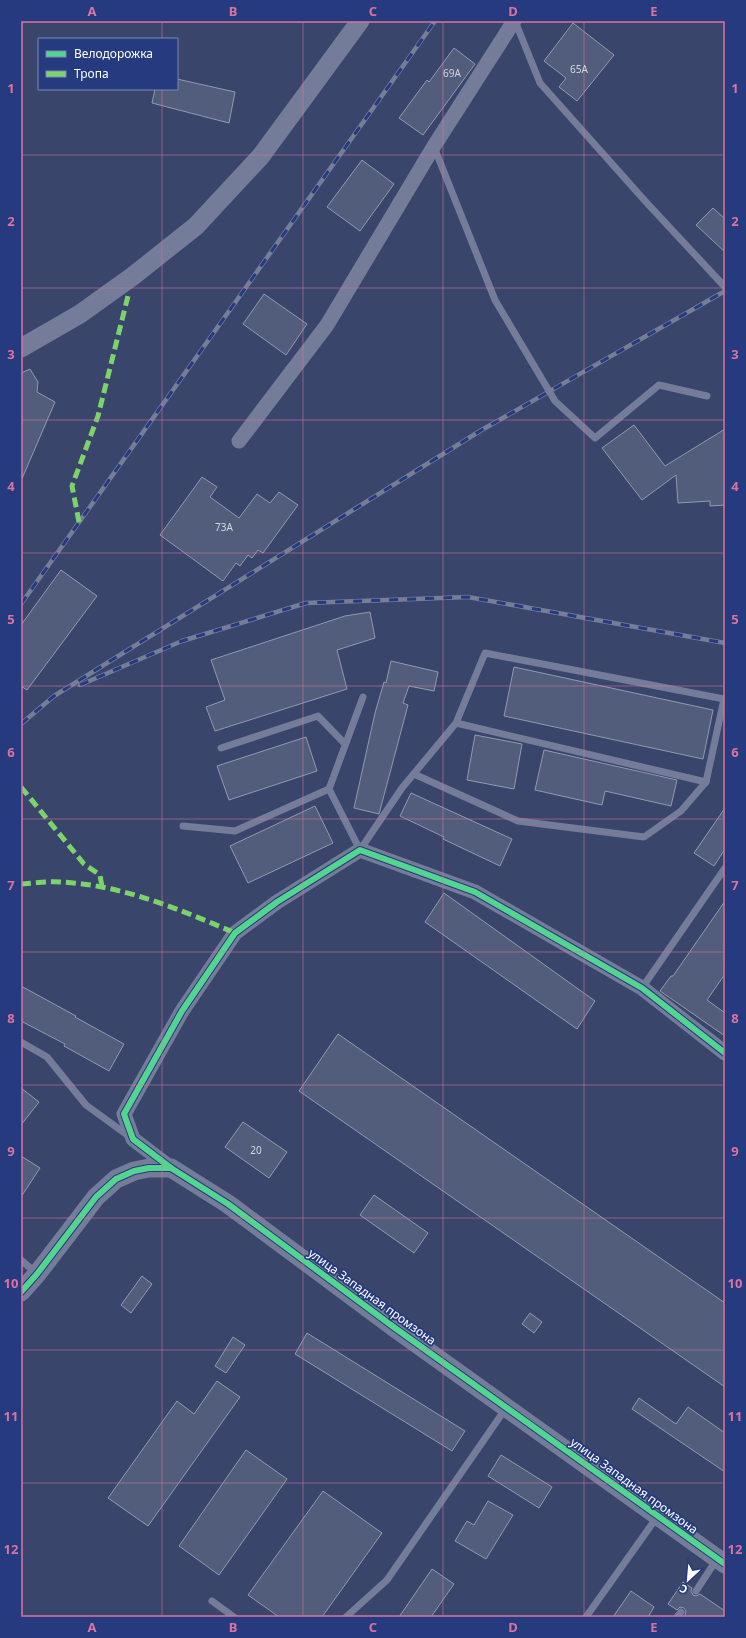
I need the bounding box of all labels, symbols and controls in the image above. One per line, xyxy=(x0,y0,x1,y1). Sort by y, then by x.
text: A xyxy=(88,2,97,20)
text: B xyxy=(229,2,237,20)
text: C xyxy=(369,2,377,20)
text: D xyxy=(508,2,518,20)
text: E xyxy=(650,2,658,20)
legend xyxy=(38,38,178,90)
text: Велодорожка xyxy=(74,45,153,62)
house number: 65А xyxy=(570,62,589,76)
text: Тропа xyxy=(74,65,109,82)
house number: 69А xyxy=(443,66,462,80)
text: 1 xyxy=(7,79,15,97)
text: 1 xyxy=(731,79,739,97)
text: 2 xyxy=(7,212,15,230)
text: 2 xyxy=(731,212,739,230)
text: 3 xyxy=(7,345,15,363)
text: 3 xyxy=(731,345,739,363)
text: 4 xyxy=(7,477,15,495)
text: 4 xyxy=(731,477,739,495)
house number: 73А xyxy=(215,520,234,534)
text: 5 xyxy=(7,610,15,628)
text: 5 xyxy=(731,610,739,628)
text: 6 xyxy=(7,743,15,761)
text: 6 xyxy=(731,743,739,761)
text: 7 xyxy=(7,876,15,894)
text: 7 xyxy=(731,876,739,894)
text: 8 xyxy=(7,1009,15,1027)
text: 8 xyxy=(731,1009,739,1027)
text: 9 xyxy=(7,1142,15,1160)
text: 9 xyxy=(731,1142,739,1160)
house number: 20 xyxy=(250,1143,262,1157)
street label: улица Западная промзона xyxy=(305,1244,440,1349)
text: 10 xyxy=(4,1274,18,1292)
text: 10 xyxy=(728,1274,742,1292)
text: 11 xyxy=(4,1407,18,1425)
text: 11 xyxy=(728,1407,742,1425)
street label: улица Западная промзона xyxy=(567,1433,702,1538)
text: 12 xyxy=(4,1540,18,1558)
text: 12 xyxy=(728,1540,742,1558)
north arrow xyxy=(668,1560,708,1600)
text: С xyxy=(677,1581,690,1598)
text: A xyxy=(88,1618,97,1636)
text: B xyxy=(229,1618,237,1636)
text: C xyxy=(369,1618,377,1636)
text: D xyxy=(508,1618,518,1636)
text: E xyxy=(650,1618,658,1636)

